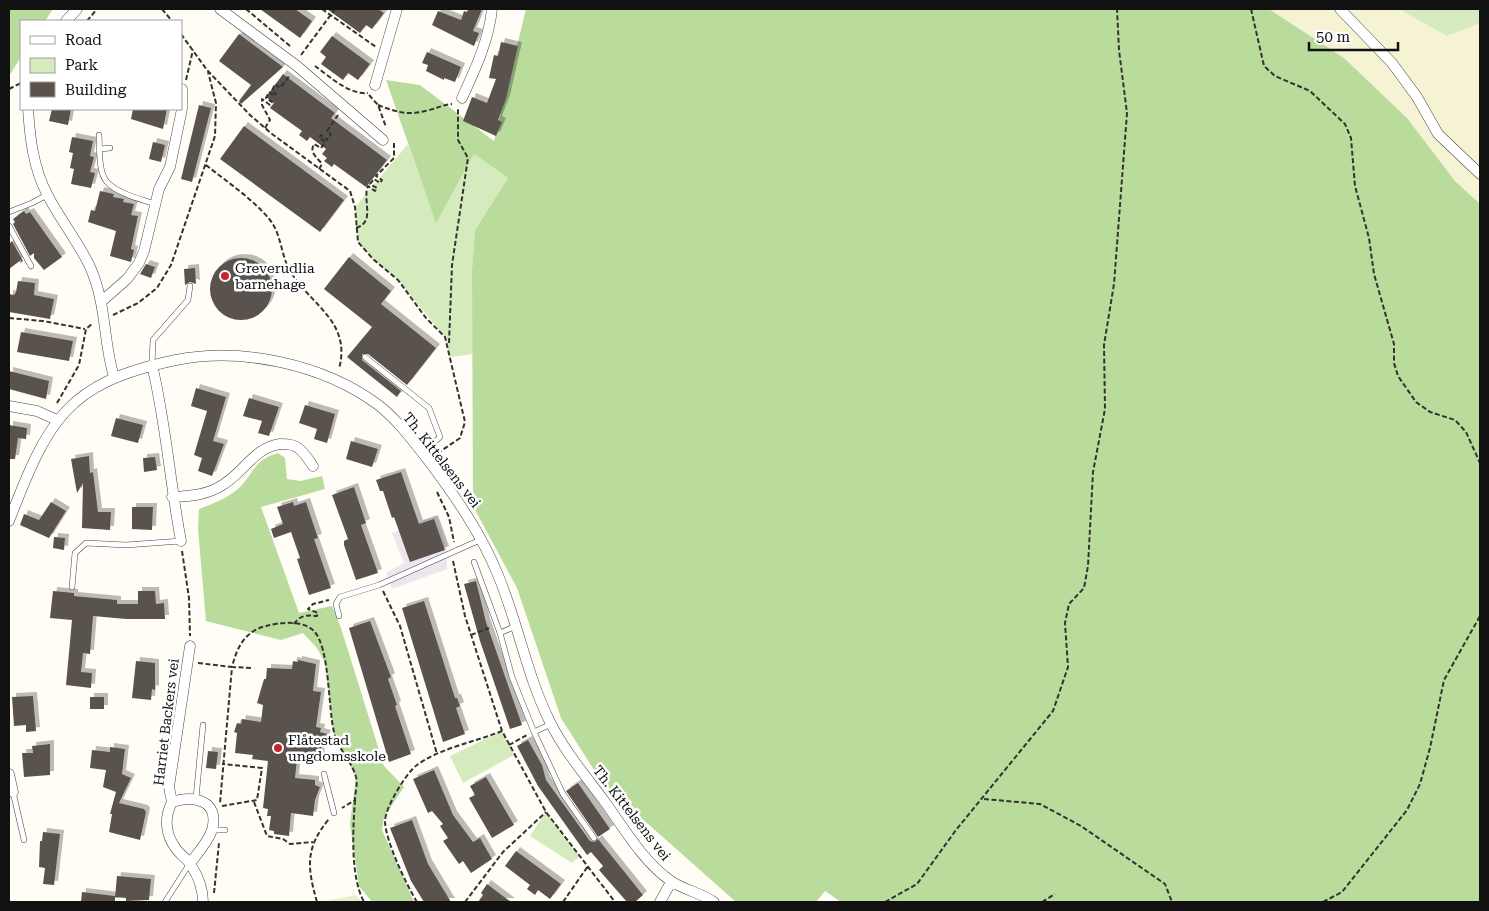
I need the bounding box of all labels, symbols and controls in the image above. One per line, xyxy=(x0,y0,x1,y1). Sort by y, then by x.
legend xyxy=(20,20,182,110)
scale bar xyxy=(1309,20,1398,52)
text: 50 m xyxy=(1316,28,1351,46)
text: Road xyxy=(65,31,102,49)
text: Park xyxy=(65,56,99,74)
text: Building xyxy=(65,81,127,99)
place label: Greverudlia barnehage xyxy=(235,260,315,292)
marker: Greverudlia barnehage xyxy=(219,270,231,282)
street label: Th. Kittelsens vei xyxy=(400,409,484,511)
street label: Harriet Backers vei xyxy=(150,657,182,787)
place label: Flåtestad ungdomsskole xyxy=(288,732,386,764)
marker: Flåtestad ungdomsskole xyxy=(272,742,284,754)
street label: Th. Kittelsens vei xyxy=(590,762,674,864)

